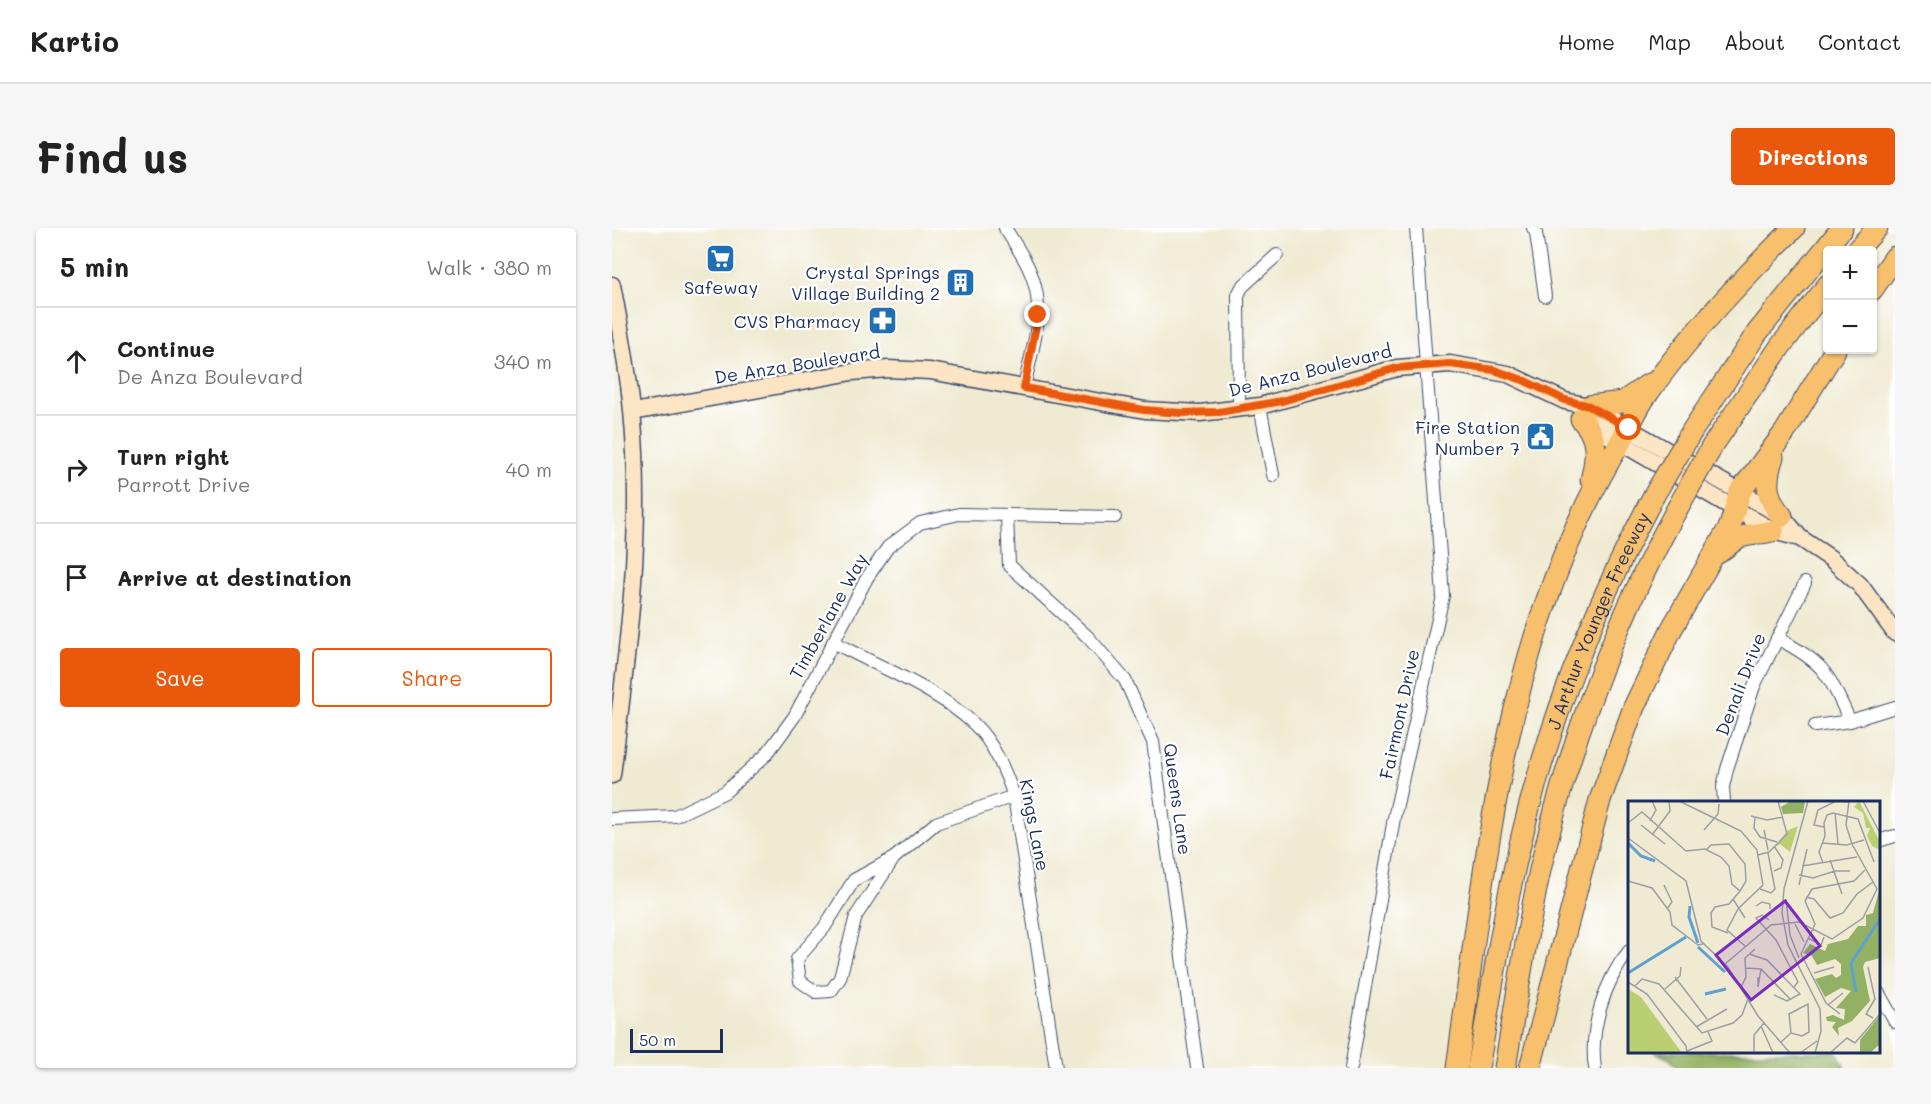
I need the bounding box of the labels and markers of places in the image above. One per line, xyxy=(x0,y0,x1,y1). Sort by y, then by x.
supermarket icon: Safeway xyxy=(705,242,737,274)
place label: Crystal Springs Village Building 2 xyxy=(791,260,940,305)
building icon: Crystal Springs Village Building 2 xyxy=(945,266,977,298)
place label: Safeway xyxy=(684,275,758,299)
pharmacy icon: CVS Pharmacy xyxy=(866,305,898,337)
place label: CVS Pharmacy xyxy=(734,309,861,333)
place label: Fire Station Number 7 xyxy=(1415,415,1520,460)
public building icon: Fire Station Number 7 xyxy=(1525,421,1557,453)

